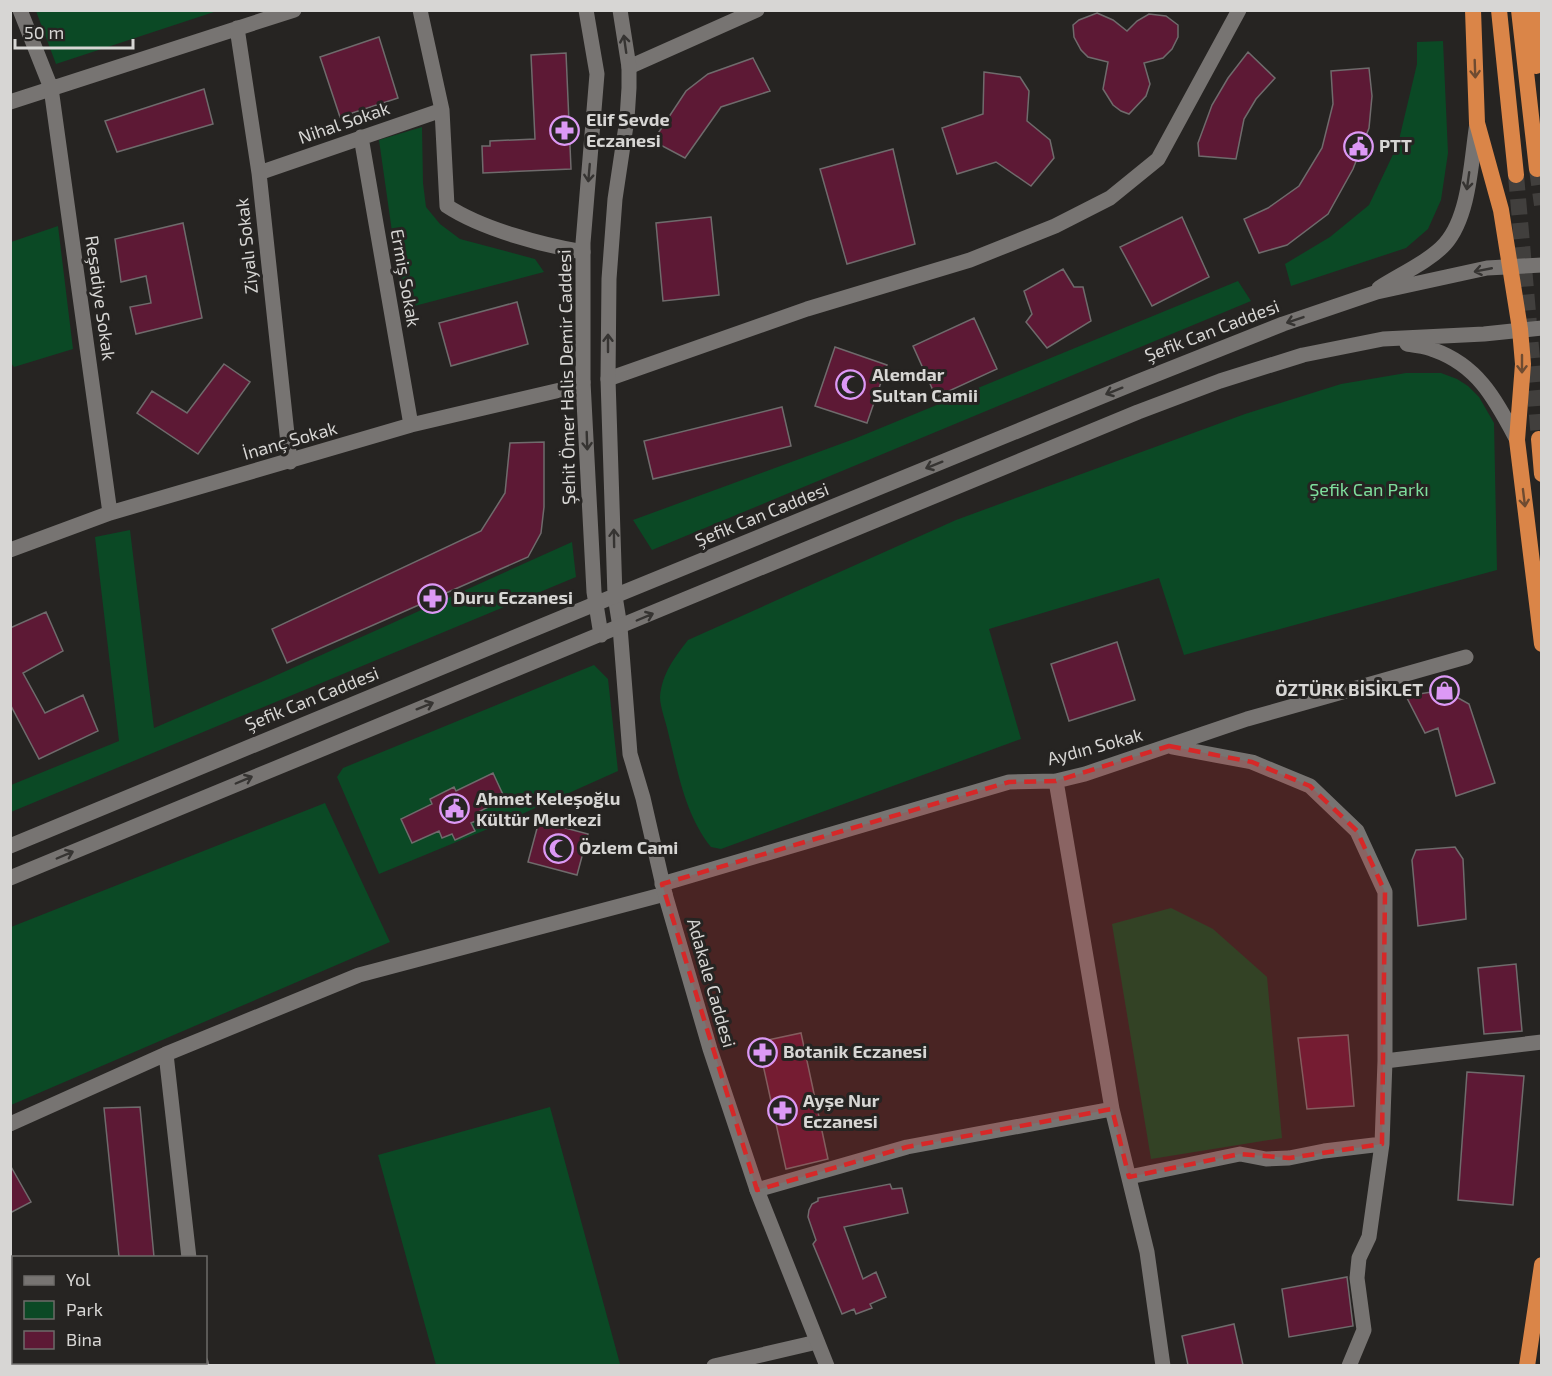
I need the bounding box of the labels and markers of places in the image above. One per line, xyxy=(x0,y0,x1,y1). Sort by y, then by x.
place label: Elif Sevde Eczanesi xyxy=(586,108,670,151)
pharmacy icon: Elif Sevde Eczanesi xyxy=(549,114,581,146)
public building icon: PTT xyxy=(1342,130,1374,162)
place label: PTT xyxy=(1379,134,1412,156)
place label: Alemdar Sultan Camii xyxy=(872,363,978,406)
mosque icon: Alemdar Sultan Camii xyxy=(835,369,867,401)
pharmacy icon: Duru Eczanesi xyxy=(416,582,448,614)
place label: Duru Eczanesi xyxy=(453,586,573,608)
shop icon: ÖZTÜRK BİSİKLET xyxy=(1428,674,1460,706)
place label: ÖZTÜRK BİSİKLET xyxy=(1275,678,1423,700)
place label: Ahmet Keleşoğlu Kültür Merkezi xyxy=(476,787,620,830)
public building icon: Ahmet Keleşoğlu Kültür Merkezi xyxy=(439,793,471,825)
mosque icon: Özlem Cami xyxy=(542,832,574,864)
place label: Özlem Cami xyxy=(579,836,678,858)
pharmacy icon: Botanik Eczanesi xyxy=(746,1036,778,1068)
place label: Botanik Eczanesi xyxy=(783,1040,927,1062)
place label: Ayşe Nur Eczanesi xyxy=(803,1089,880,1132)
pharmacy icon: Ayşe Nur Eczanesi xyxy=(766,1095,798,1127)

